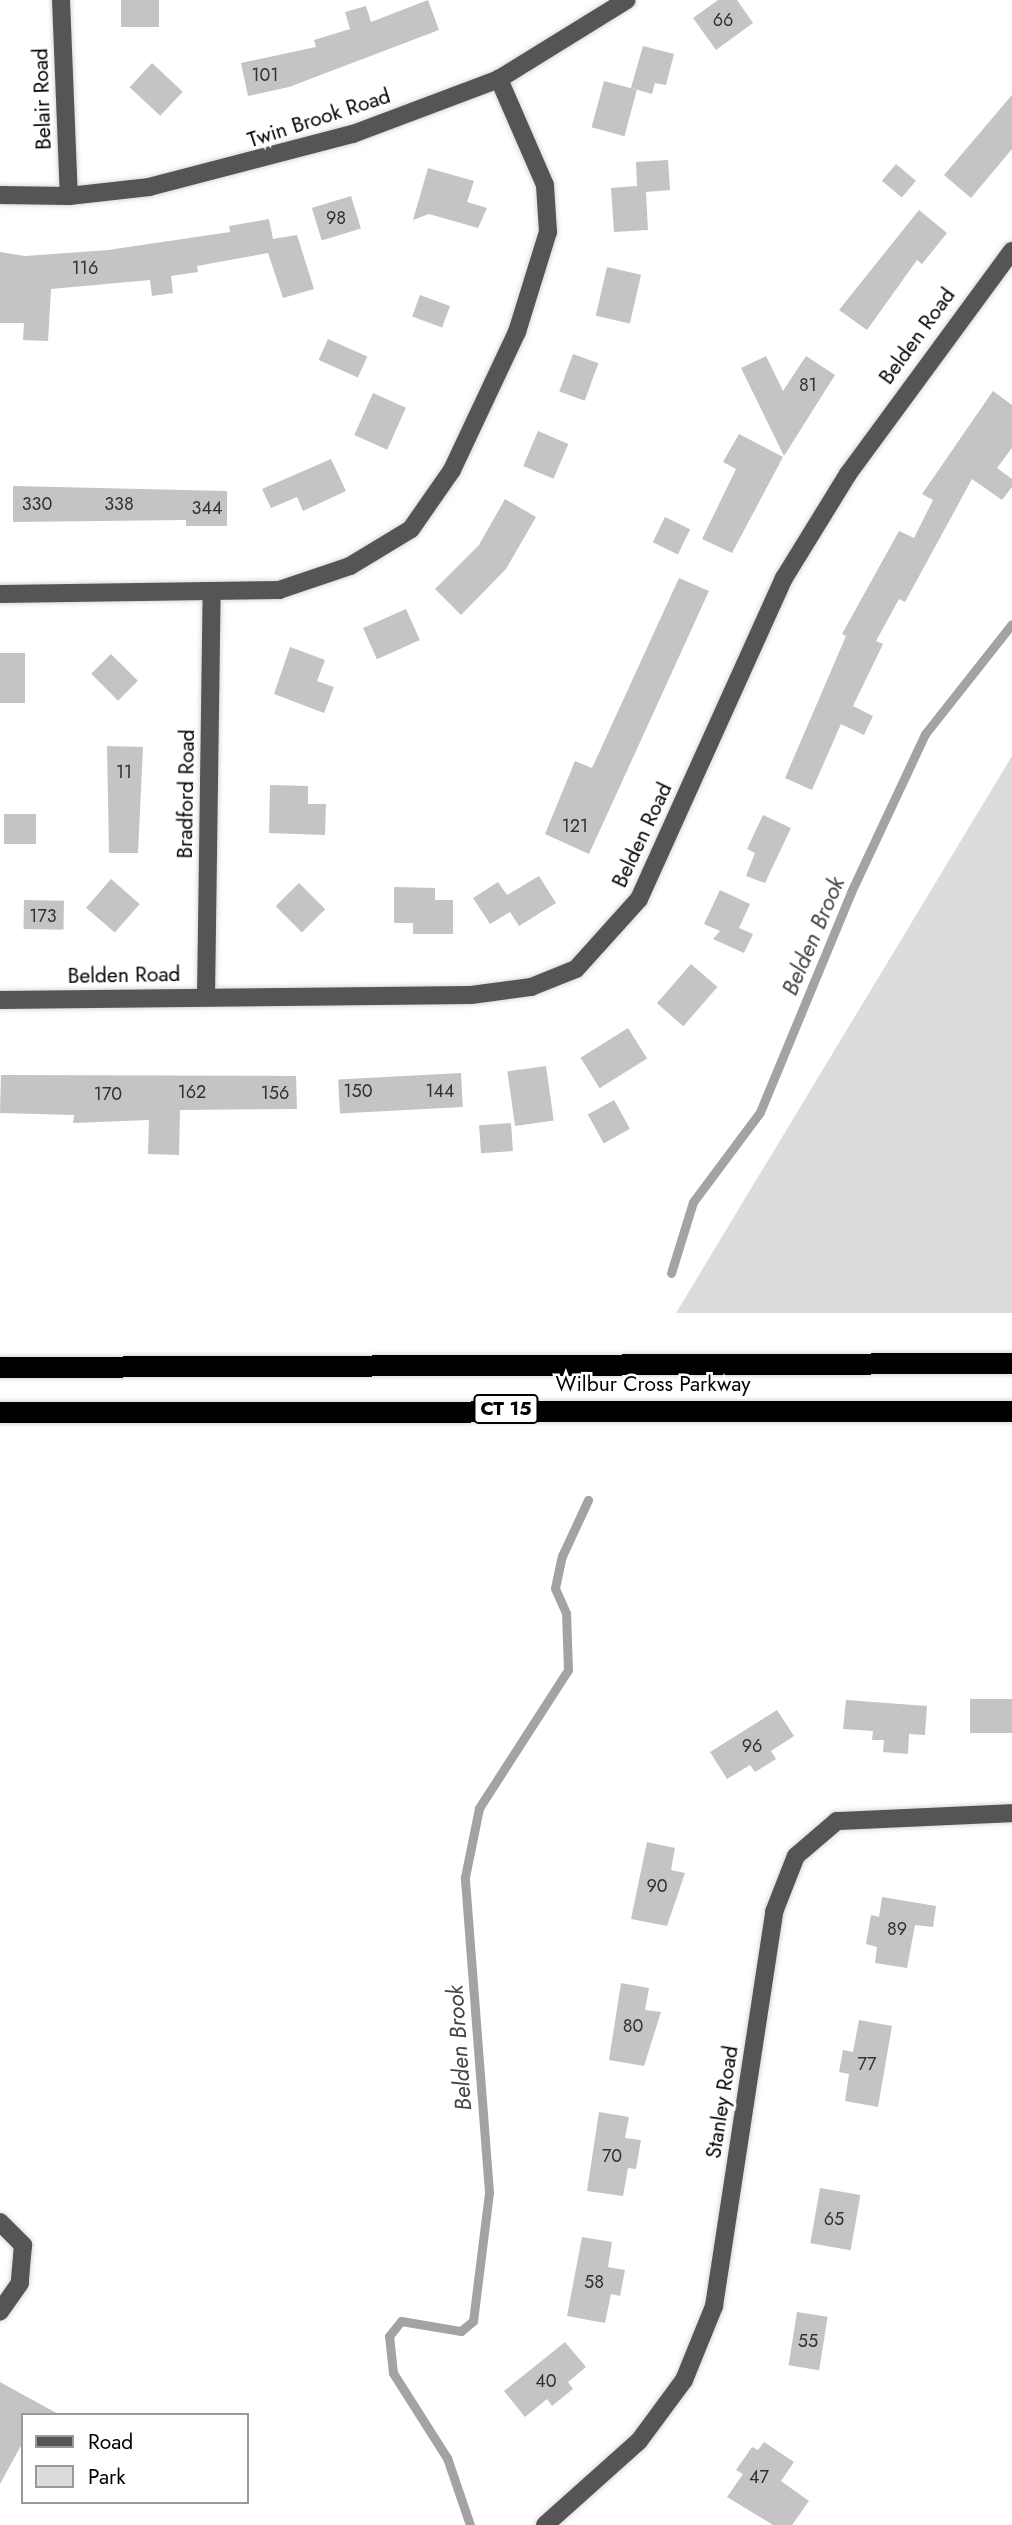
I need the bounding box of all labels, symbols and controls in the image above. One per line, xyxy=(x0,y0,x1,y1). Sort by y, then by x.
house number: 66 xyxy=(713,9,733,31)
street label: Belair Road xyxy=(28,48,56,150)
house number: 101 xyxy=(252,64,278,86)
street label: Twin Brook Road xyxy=(244,83,394,153)
house number: 98 xyxy=(326,207,346,229)
house number: 116 xyxy=(72,257,98,279)
street label: Belden Road xyxy=(874,283,960,389)
house number: 81 xyxy=(799,374,817,396)
house number: 330 xyxy=(22,493,52,515)
house number: 338 xyxy=(104,493,134,515)
house number: 344 xyxy=(192,497,222,519)
street label: Bradford Road xyxy=(172,729,200,859)
house number: 11 xyxy=(116,761,132,783)
street label: Belden Road xyxy=(607,779,677,891)
house number: 121 xyxy=(562,815,588,837)
water label: Belden Brook xyxy=(776,873,850,999)
house number: 173 xyxy=(29,905,57,927)
street label: Belden Road xyxy=(67,961,181,989)
house number: 150 xyxy=(343,1080,373,1102)
house number: 144 xyxy=(425,1080,455,1102)
house number: 162 xyxy=(178,1081,206,1103)
house number: 156 xyxy=(261,1082,289,1104)
house number: 170 xyxy=(94,1083,122,1105)
street label: Wilbur Cross Parkway xyxy=(556,1371,750,1397)
road number: CT 15 xyxy=(473,1394,539,1424)
house number: 96 xyxy=(742,1735,762,1757)
house number: 90 xyxy=(646,1875,668,1897)
house number: 89 xyxy=(887,1918,907,1940)
water label: Belden Brook xyxy=(441,1984,477,2112)
house number: 80 xyxy=(623,2015,643,2037)
street label: Stanley Road xyxy=(701,2044,743,2160)
house number: 77 xyxy=(858,2053,876,2075)
house number: 70 xyxy=(602,2145,622,2167)
house number: 65 xyxy=(824,2208,844,2230)
house number: 58 xyxy=(584,2271,604,2293)
house number: 55 xyxy=(798,2330,818,2352)
house number: 40 xyxy=(535,2370,557,2392)
legend xyxy=(21,2413,248,2504)
text: Road xyxy=(88,2427,133,2457)
text: Park xyxy=(88,2462,125,2492)
house number: 47 xyxy=(749,2466,769,2488)

